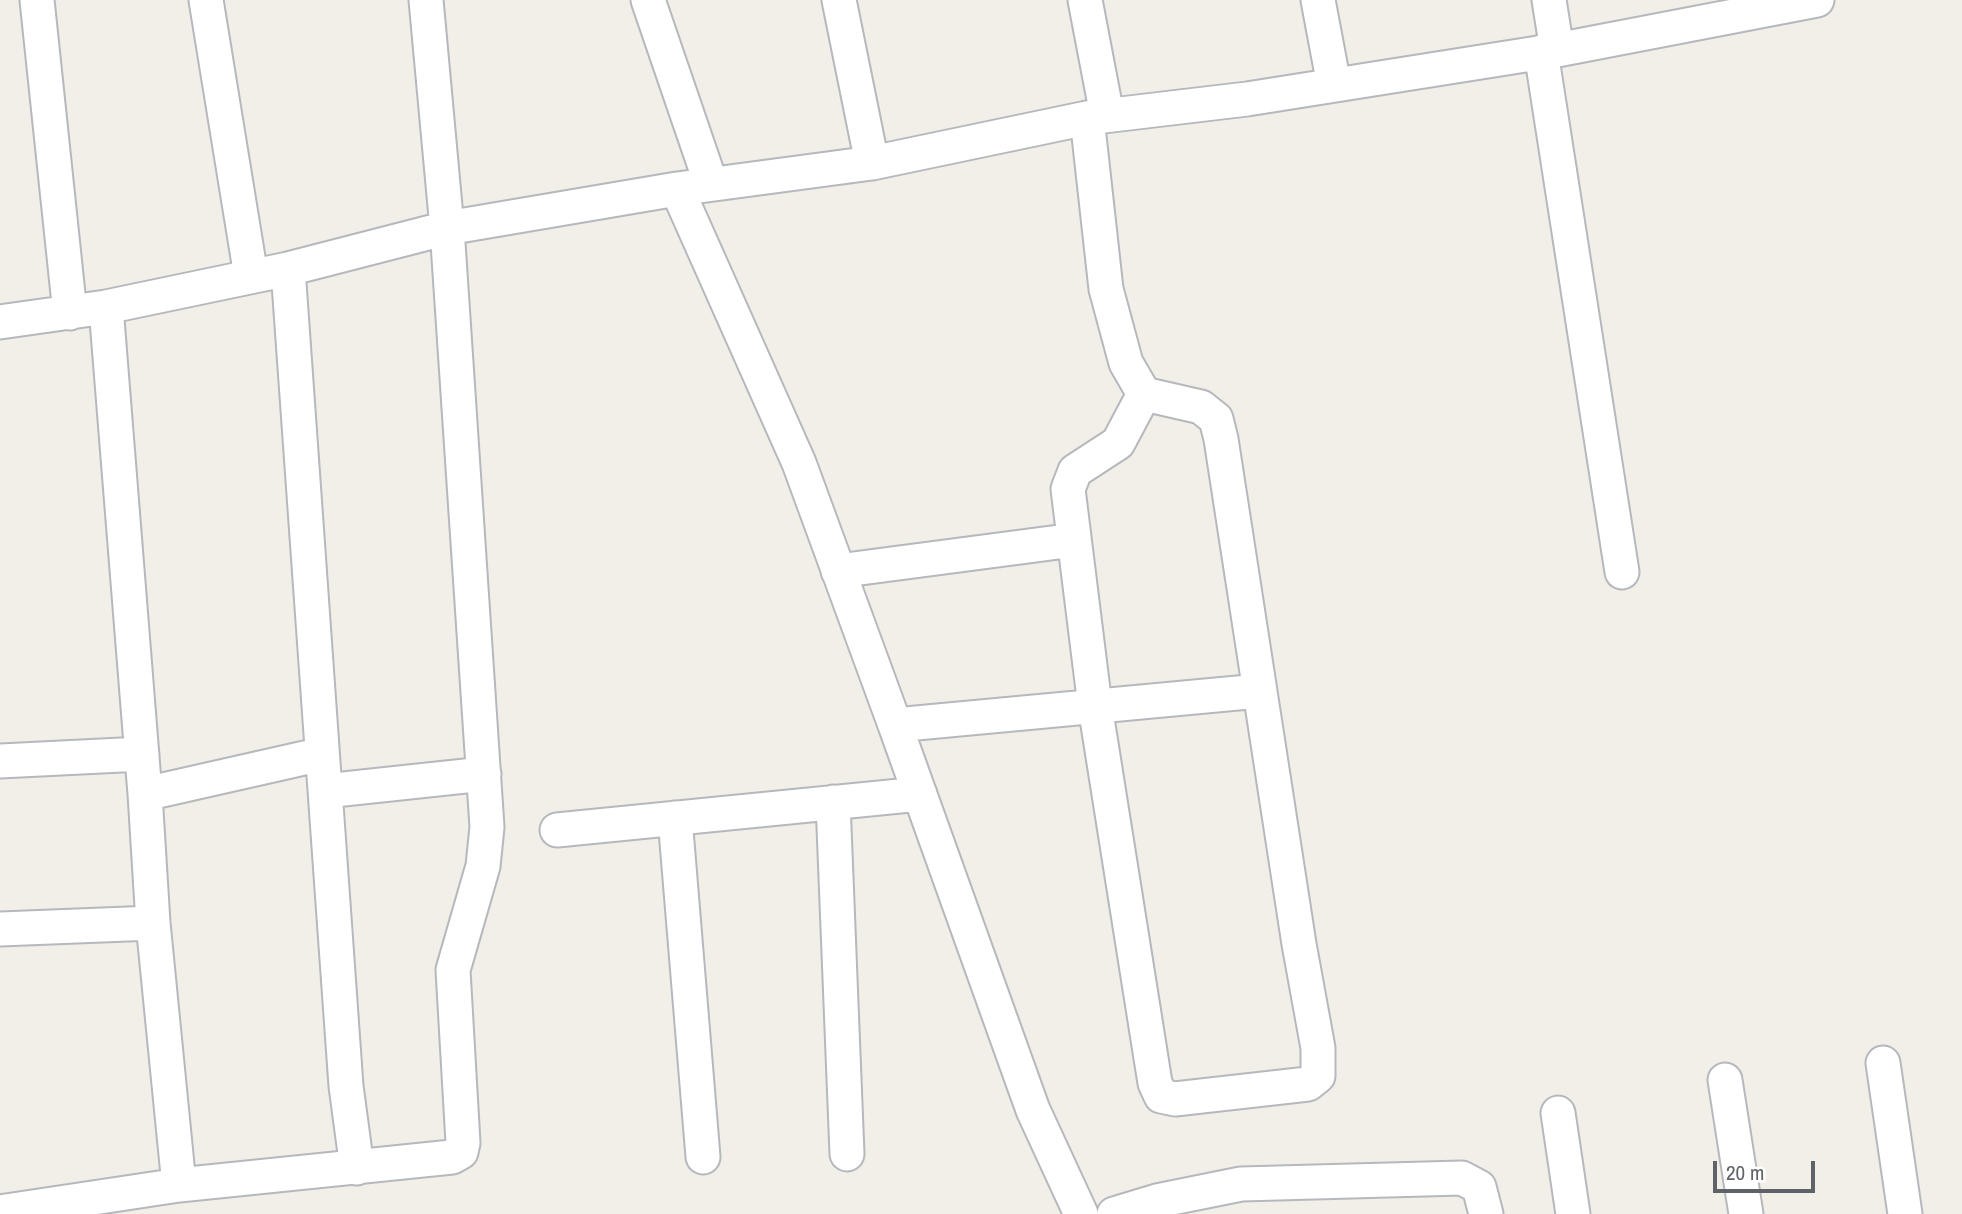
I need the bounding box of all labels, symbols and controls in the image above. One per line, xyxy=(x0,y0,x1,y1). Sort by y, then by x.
scale bar xyxy=(1717,1148,1818,1192)
text: 20 m xyxy=(1726,1158,1764,1187)

